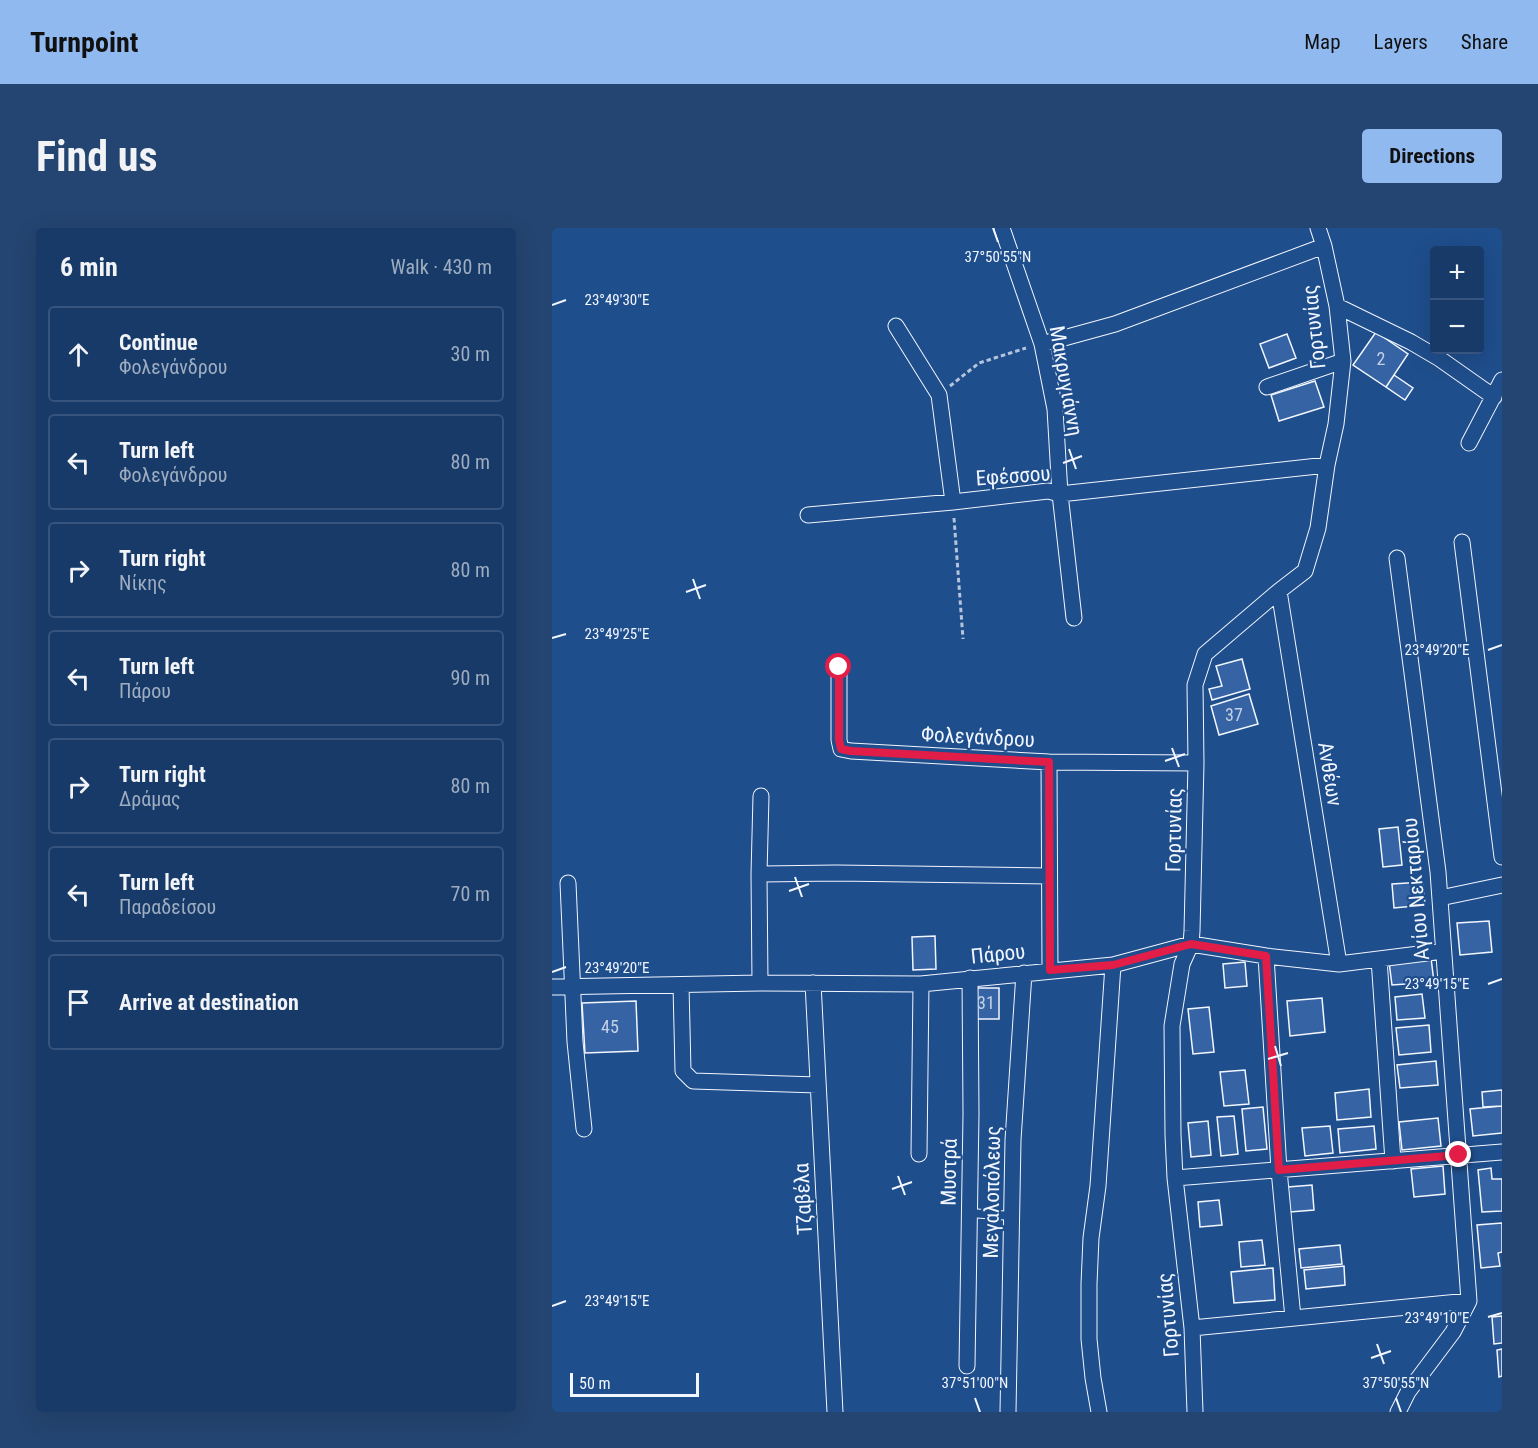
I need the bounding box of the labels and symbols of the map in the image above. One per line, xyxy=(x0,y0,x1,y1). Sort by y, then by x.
text: 37°50'55"N xyxy=(965,248,1031,266)
street label: Γορτυνίας xyxy=(1298,284,1330,370)
text: 23°49'30"E xyxy=(585,291,649,309)
street label: Μακρυγιάννη xyxy=(1045,324,1087,438)
house number: 2 xyxy=(1377,348,1386,369)
street label: Εφέσσου xyxy=(975,461,1051,491)
text: 23°49'25"E xyxy=(585,625,649,643)
text: 23°49'20"E xyxy=(1405,641,1469,659)
route start xyxy=(825,653,851,679)
house number: 37 xyxy=(1225,704,1243,725)
street label: Φολεγάνδρου xyxy=(921,722,1035,752)
street label: Ανθέων xyxy=(1313,740,1347,808)
street label: Γορτυνίας xyxy=(1161,788,1187,872)
street label: Αγίου Νεκταρίου xyxy=(1398,817,1434,961)
street label: Πάρου xyxy=(970,939,1026,969)
text: 23°49'20"E xyxy=(585,959,649,977)
text: 23°49'15"E xyxy=(1405,975,1469,993)
house number: 31 xyxy=(977,992,995,1013)
house number: 45 xyxy=(601,1016,619,1037)
street label: Μεγαλοπόλεως xyxy=(979,1125,1005,1259)
street label: Μυστρά xyxy=(936,1138,962,1206)
route end xyxy=(1445,1141,1471,1167)
street label: Τζαβέλα xyxy=(789,1162,817,1236)
street label: Γορτυνίας xyxy=(1152,1272,1184,1358)
text: 23°49'15"E xyxy=(585,1292,649,1310)
text: 23°49'10"E xyxy=(1405,1309,1469,1327)
scale bar xyxy=(570,1370,699,1398)
text: 37°51'00"N xyxy=(942,1374,1008,1392)
text: 37°50'55"N xyxy=(1363,1374,1429,1392)

